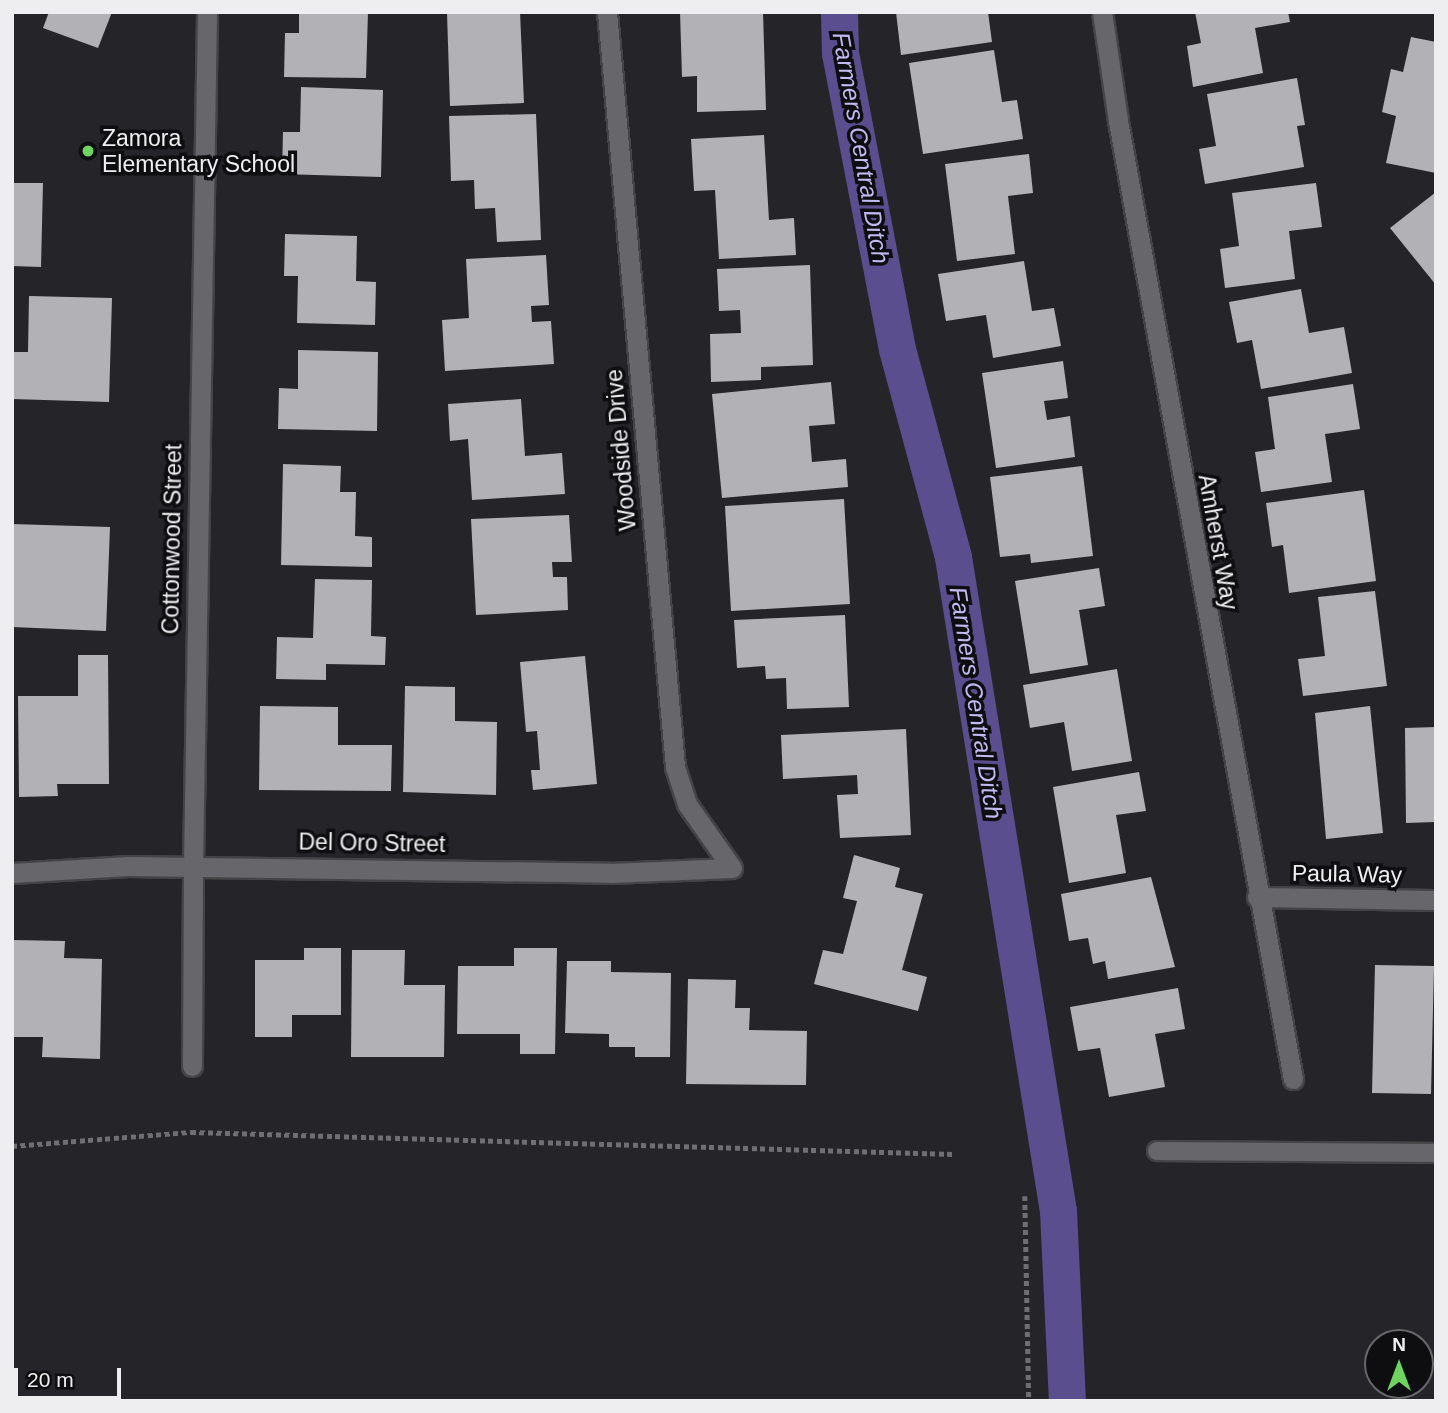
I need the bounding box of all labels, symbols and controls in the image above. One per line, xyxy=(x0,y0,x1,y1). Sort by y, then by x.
water label: Farmers Central Ditch xyxy=(826,30,896,266)
place label: Zamora Elementary School xyxy=(102,124,295,178)
marker: Zamora Elementary School xyxy=(80,143,96,159)
street label: Woodside Drive xyxy=(600,368,642,532)
street label: Cottonwood Street xyxy=(157,444,187,634)
street label: Amherst Way xyxy=(1193,472,1243,612)
water label: Farmers Central Ditch xyxy=(943,585,1009,821)
street label: Del Oro Street xyxy=(298,828,446,858)
street label: Paula Way xyxy=(1292,859,1402,889)
north arrow xyxy=(1364,1329,1434,1399)
text: N xyxy=(1392,1334,1406,1355)
scale bar xyxy=(18,1354,124,1398)
text: 20 m xyxy=(27,1368,74,1391)

